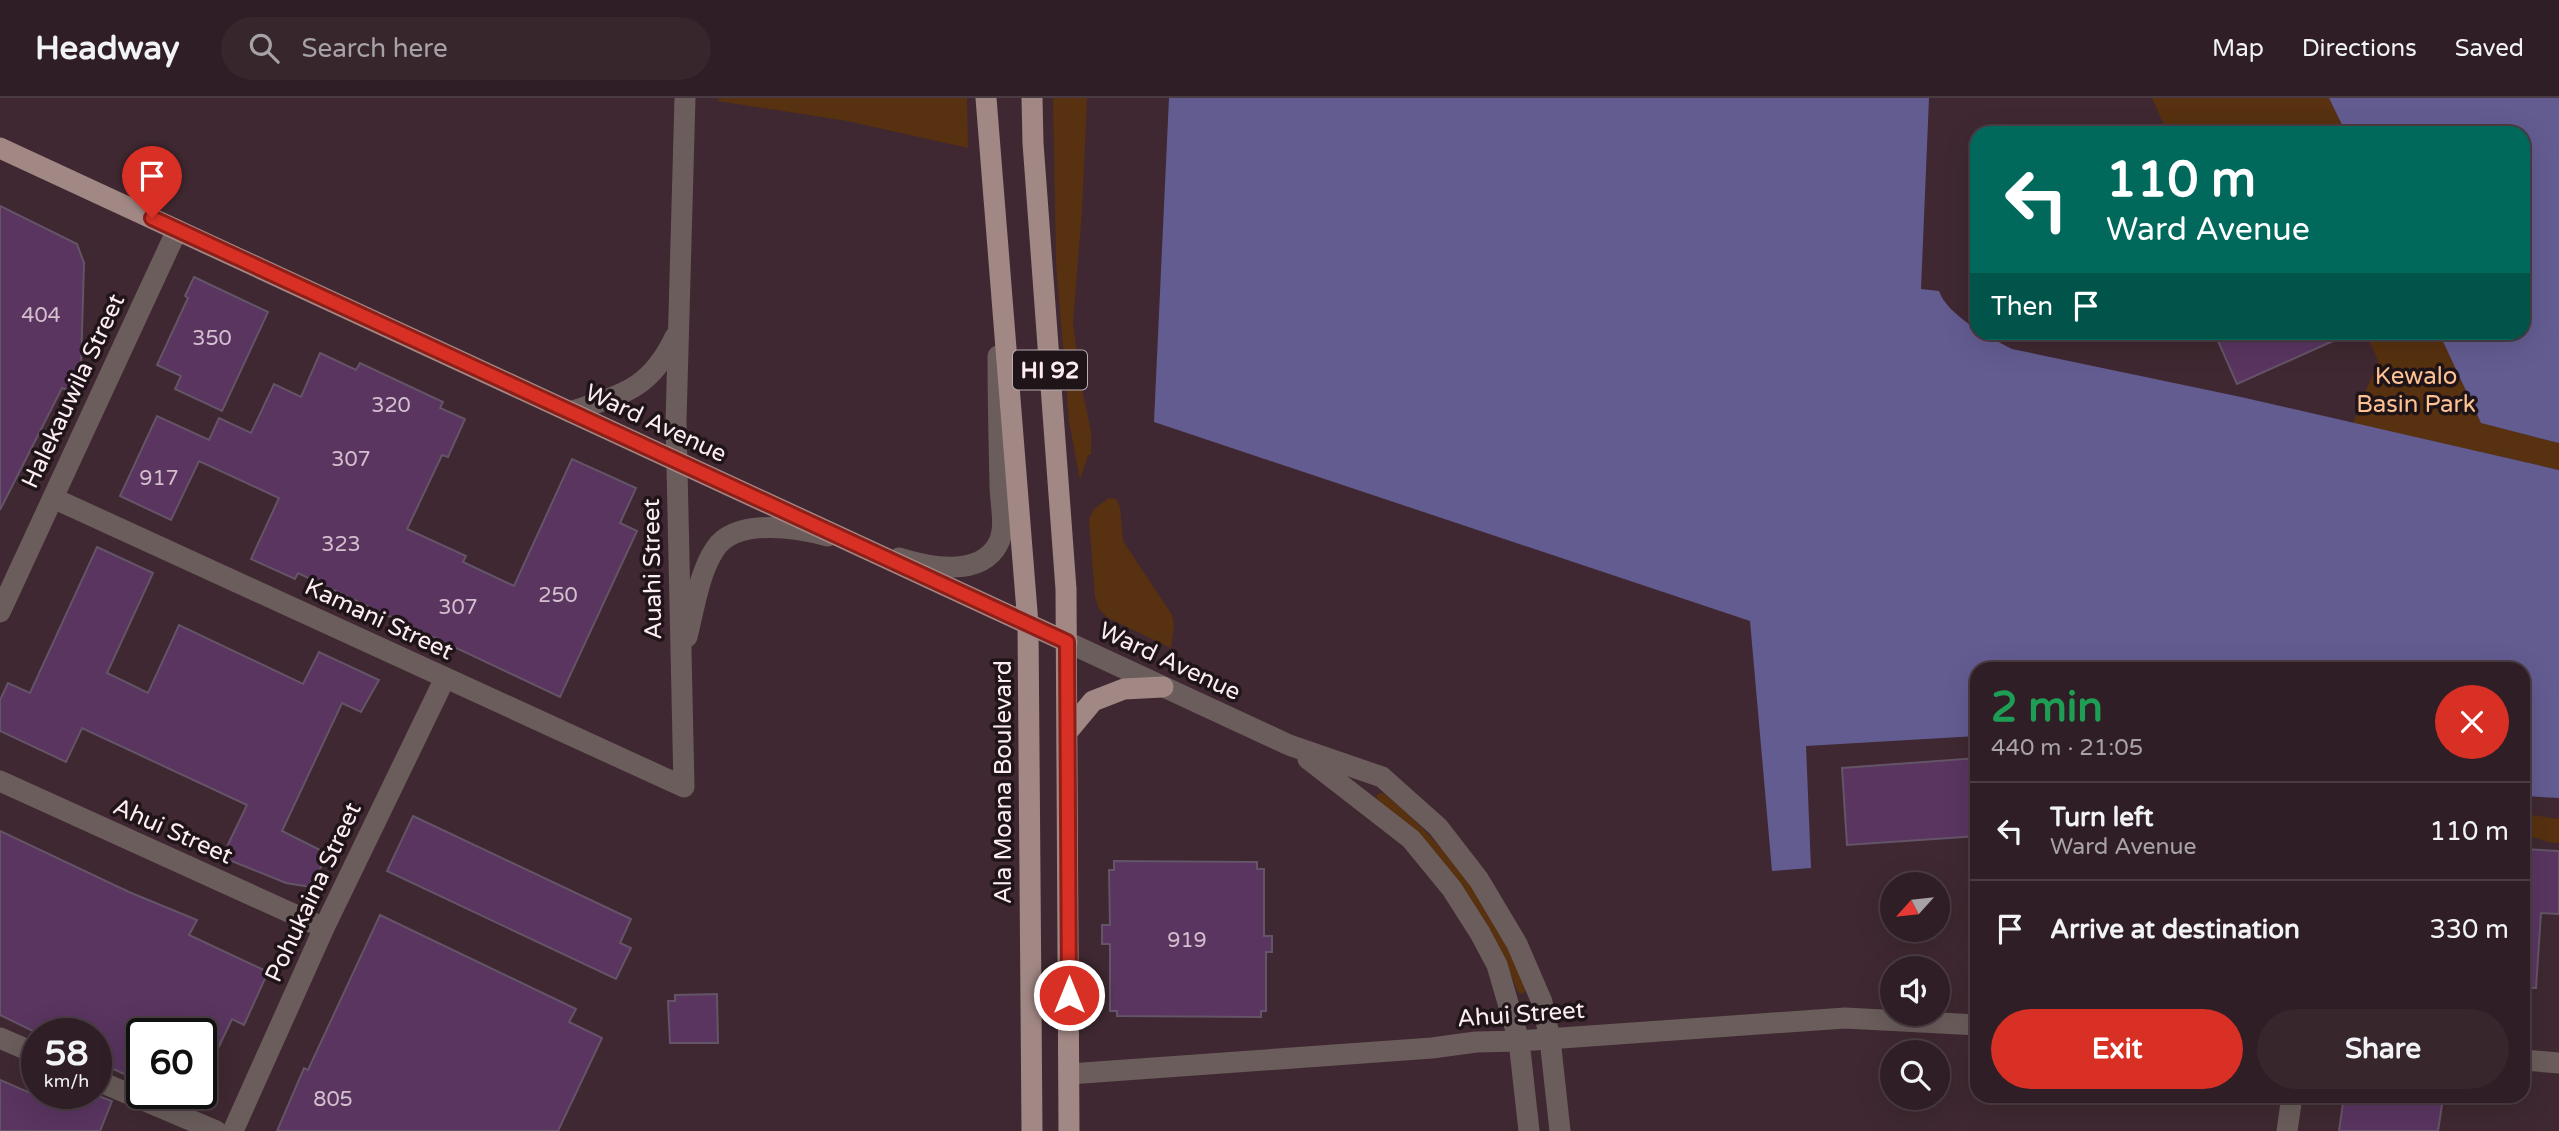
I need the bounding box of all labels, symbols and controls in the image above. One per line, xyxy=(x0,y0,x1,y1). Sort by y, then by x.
search box xyxy=(221,17,711,80)
text: Headway xyxy=(35,29,179,68)
icon: search xyxy=(245,29,283,67)
text: Search here xyxy=(301,33,448,64)
text: Map xyxy=(2212,34,2264,63)
text: Directions xyxy=(2302,34,2417,63)
text: Saved xyxy=(2455,34,2524,63)
pin xyxy=(122,146,182,218)
text: 110 m xyxy=(2106,151,2256,210)
icon: left xyxy=(1991,154,2082,245)
icon: arrive xyxy=(133,157,171,195)
text: Ward Avenue xyxy=(2106,211,2310,249)
icon: arrive xyxy=(2067,287,2105,325)
street label: Halekauwila Street xyxy=(16,289,131,493)
text: Then xyxy=(1991,291,2053,322)
house number: 404 xyxy=(21,303,61,328)
house number: 350 xyxy=(192,326,232,351)
road number: HI 92 xyxy=(1013,350,1087,390)
park label: Kewalo Basin Park xyxy=(2356,362,2476,419)
street label: Ward Avenue xyxy=(580,378,731,469)
house number: 320 xyxy=(371,393,411,418)
house number: 307 xyxy=(331,447,371,472)
house number: 917 xyxy=(139,466,179,491)
street label: Auahi Street xyxy=(637,498,668,640)
house number: 323 xyxy=(321,532,361,557)
street label: Kamani Street xyxy=(300,572,458,667)
house number: 250 xyxy=(538,583,578,608)
house number: 307 xyxy=(438,595,478,620)
street label: Ward Avenue xyxy=(1094,616,1245,707)
street label: Ala Moana Boulevard xyxy=(989,660,1018,904)
text: 2 min xyxy=(1991,682,2103,733)
button: close xyxy=(2435,685,2509,759)
text: 440 m · 21:05 xyxy=(1991,734,2143,762)
street label: Ahui Street xyxy=(109,792,237,871)
street label: Pohukaina Street xyxy=(259,798,368,987)
text: Turn left xyxy=(2050,802,2153,833)
icon: left xyxy=(1991,812,2029,850)
text: 110 m xyxy=(2429,816,2509,847)
text: Ward Avenue xyxy=(2050,833,2197,861)
north arrow xyxy=(1880,872,1950,942)
map controls xyxy=(1880,872,1950,1110)
icon: arrive xyxy=(1991,910,2029,948)
text: Arrive at destination xyxy=(2050,914,2300,945)
text: 330 m xyxy=(2429,914,2509,945)
house number: 919 xyxy=(1167,928,1207,953)
button: sound xyxy=(1880,956,1950,1026)
position arrow xyxy=(1032,958,1106,1032)
street label: Ahui Street xyxy=(1456,996,1586,1033)
button: Exit xyxy=(1991,1009,2243,1089)
button: Share xyxy=(2257,1009,2509,1089)
speed limit sign: 60 xyxy=(126,1018,217,1109)
text: 58 xyxy=(45,1033,88,1075)
button: search xyxy=(1880,1040,1950,1110)
text: km/h xyxy=(44,1070,89,1092)
house number: 805 xyxy=(313,1087,353,1112)

